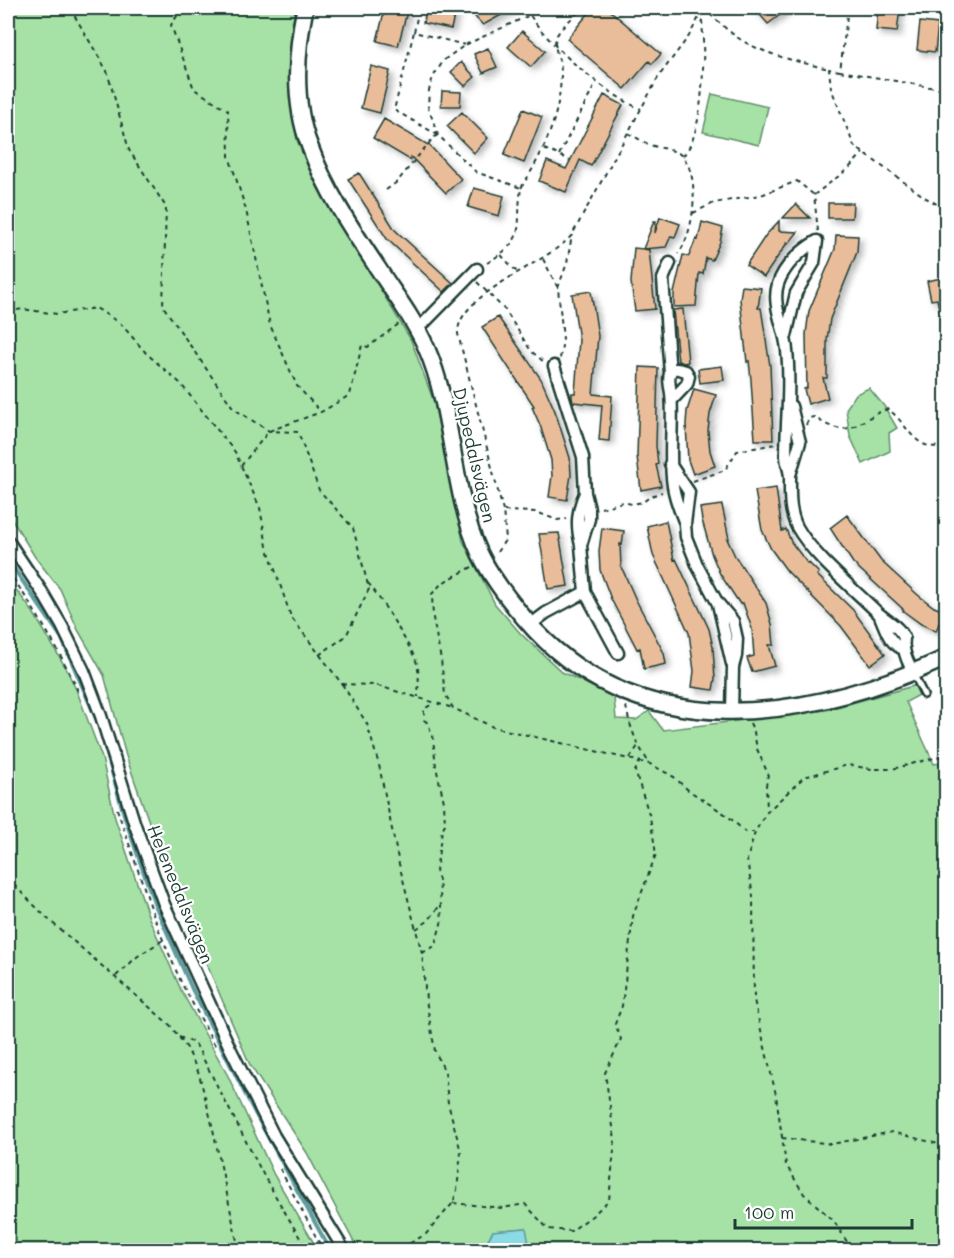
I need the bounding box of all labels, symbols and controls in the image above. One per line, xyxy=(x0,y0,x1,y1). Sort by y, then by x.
street label: Djupedalsvägen xyxy=(448,385,502,525)
street label: Helenedalsvägen xyxy=(142,821,220,967)
scale bar xyxy=(735,1192,912,1230)
text: 100 m xyxy=(744,1200,794,1224)

